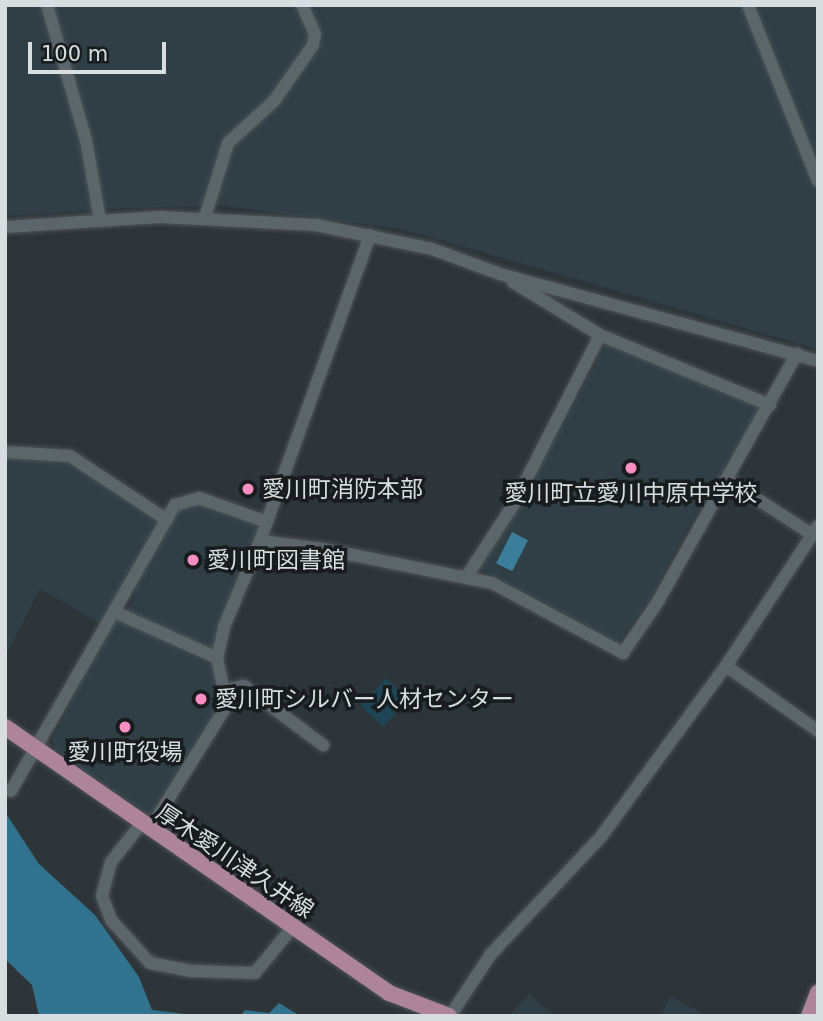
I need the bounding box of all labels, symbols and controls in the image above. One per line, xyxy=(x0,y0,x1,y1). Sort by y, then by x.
scale bar xyxy=(32,28,170,72)
text: 100 m xyxy=(41,42,108,66)
marker: 愛川町立愛川中原中学校 xyxy=(623,460,639,476)
place label: 愛川町消防本部 xyxy=(262,475,423,503)
place label: 愛川町立愛川中原中学校 xyxy=(505,479,757,507)
marker: 愛川町消防本部 xyxy=(240,481,256,497)
place label: 愛川町図書館 xyxy=(207,546,345,574)
marker: 愛川町図書館 xyxy=(185,552,201,568)
place label: 愛川町シルバー人材センター xyxy=(215,685,514,713)
marker: 愛川町シルバー人材センター xyxy=(193,691,209,707)
marker: 愛川町役場 xyxy=(117,719,133,735)
place label: 愛川町役場 xyxy=(68,738,182,766)
street label: 厚木愛川津久井線 xyxy=(151,798,319,924)

